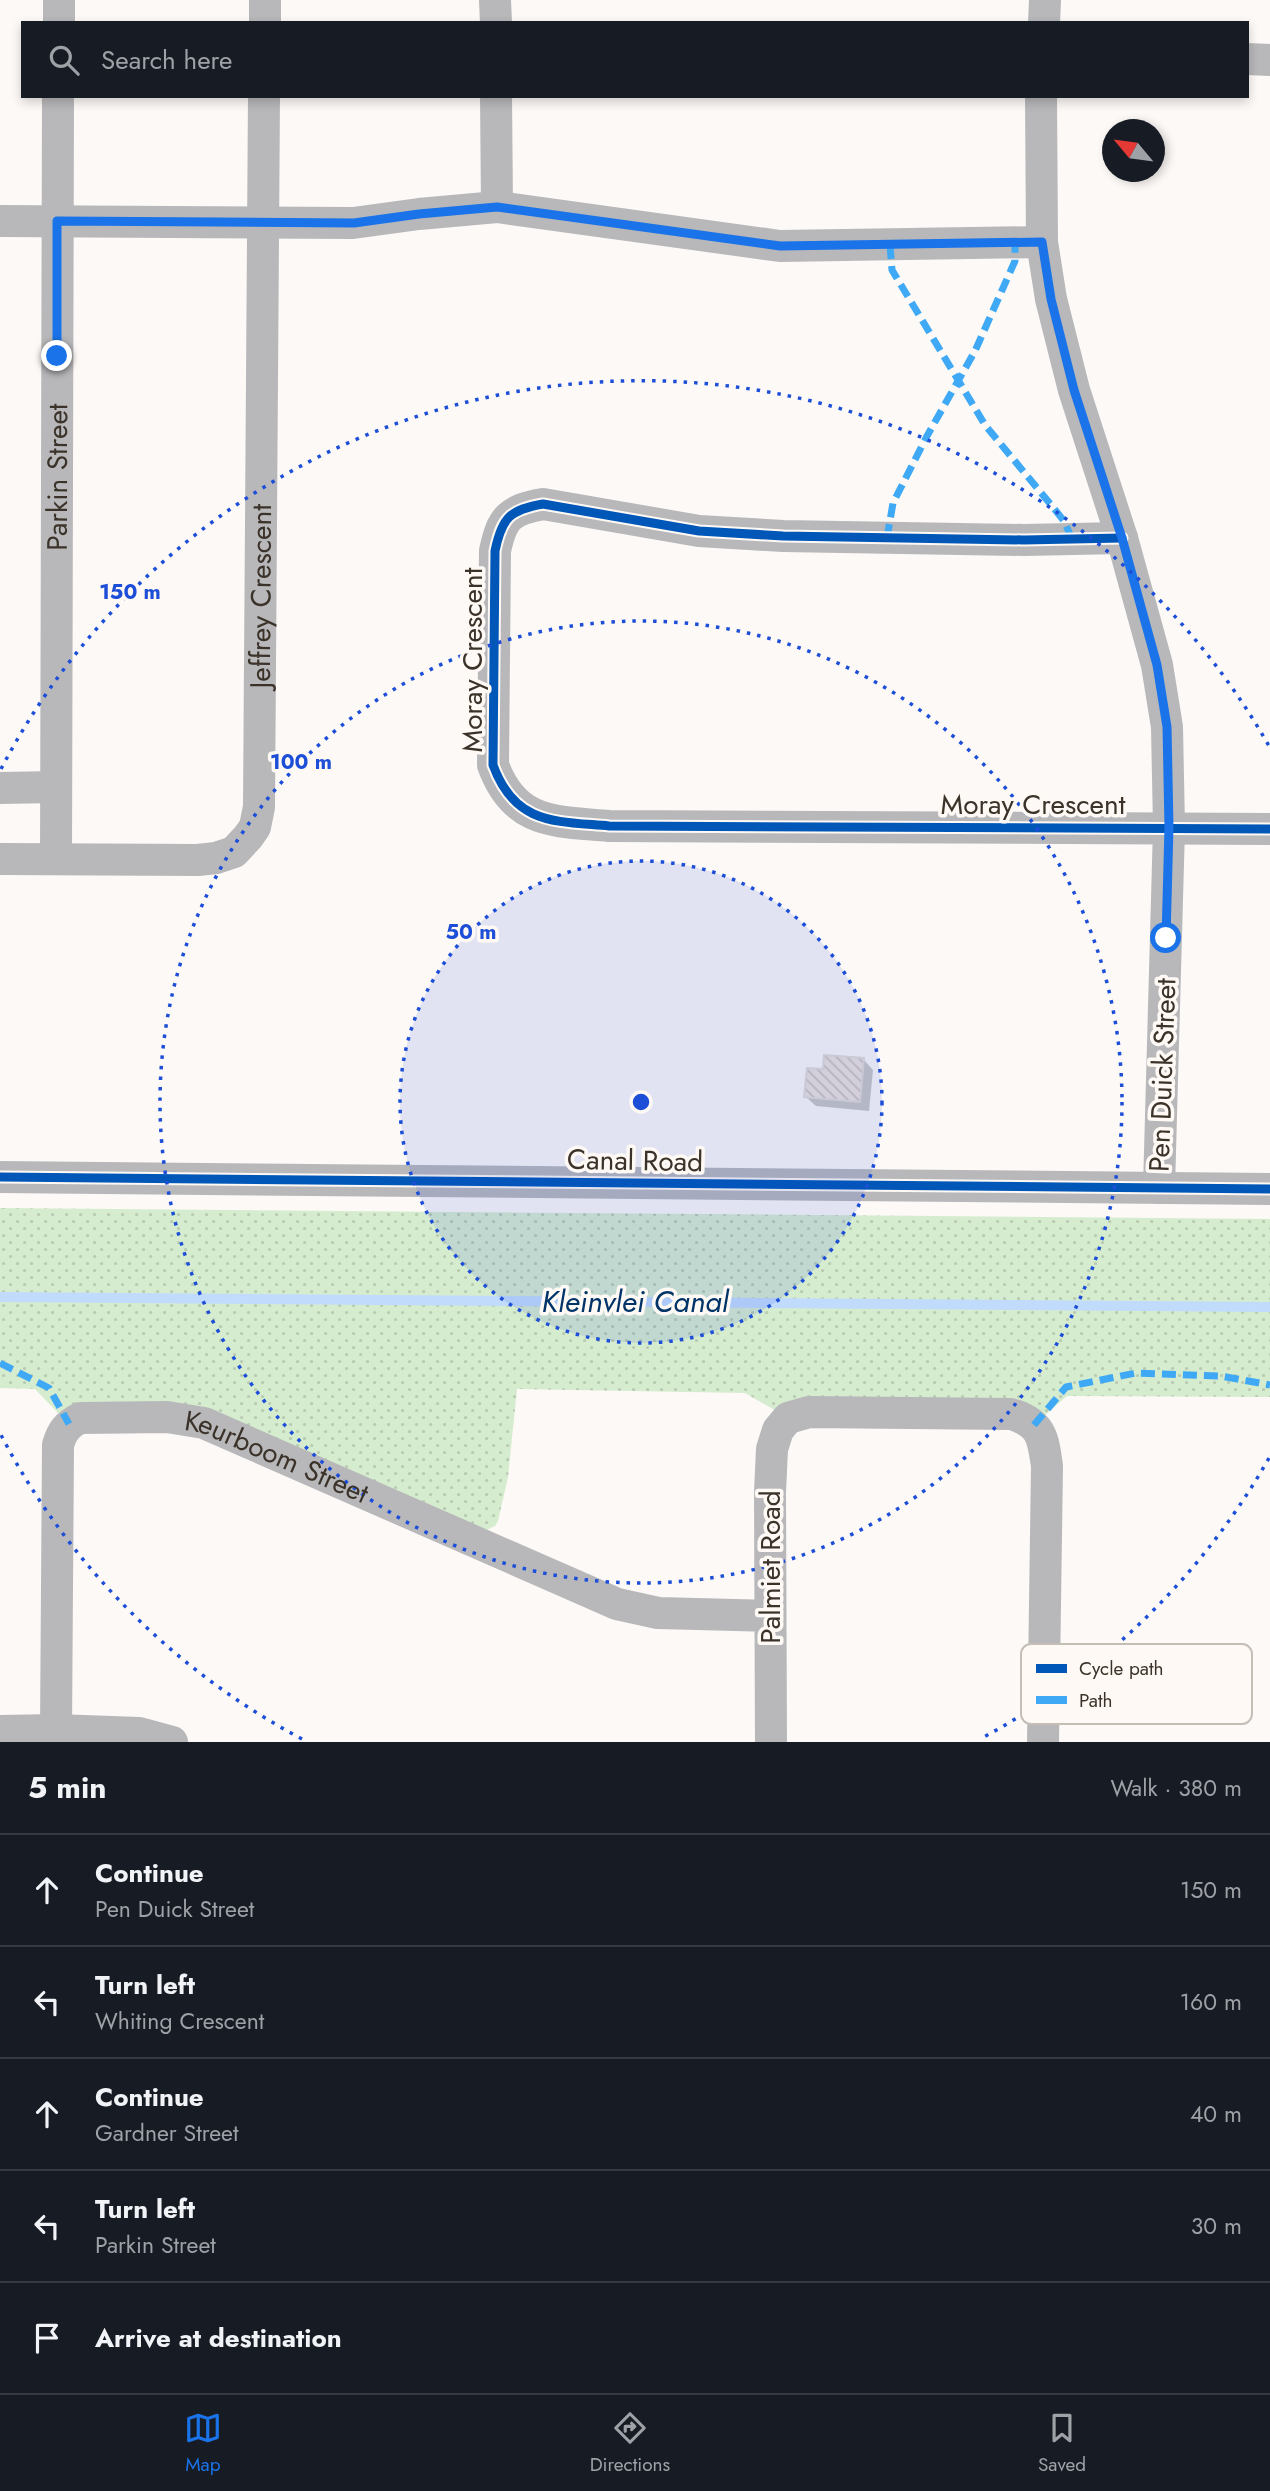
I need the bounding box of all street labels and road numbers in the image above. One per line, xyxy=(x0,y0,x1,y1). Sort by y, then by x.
street label: Parkin Street xyxy=(37,403,78,551)
street label: Jeffrey Crescent xyxy=(240,504,282,693)
street label: Moray Crescent xyxy=(452,567,493,752)
street label: Moray Crescent xyxy=(941,784,1126,825)
street label: Pen Duick Street xyxy=(1139,977,1186,1173)
street label: Canal Road xyxy=(567,1139,703,1182)
street label: Keurboom Street xyxy=(182,1400,375,1514)
street label: Palmiet Road xyxy=(750,1490,791,1644)

